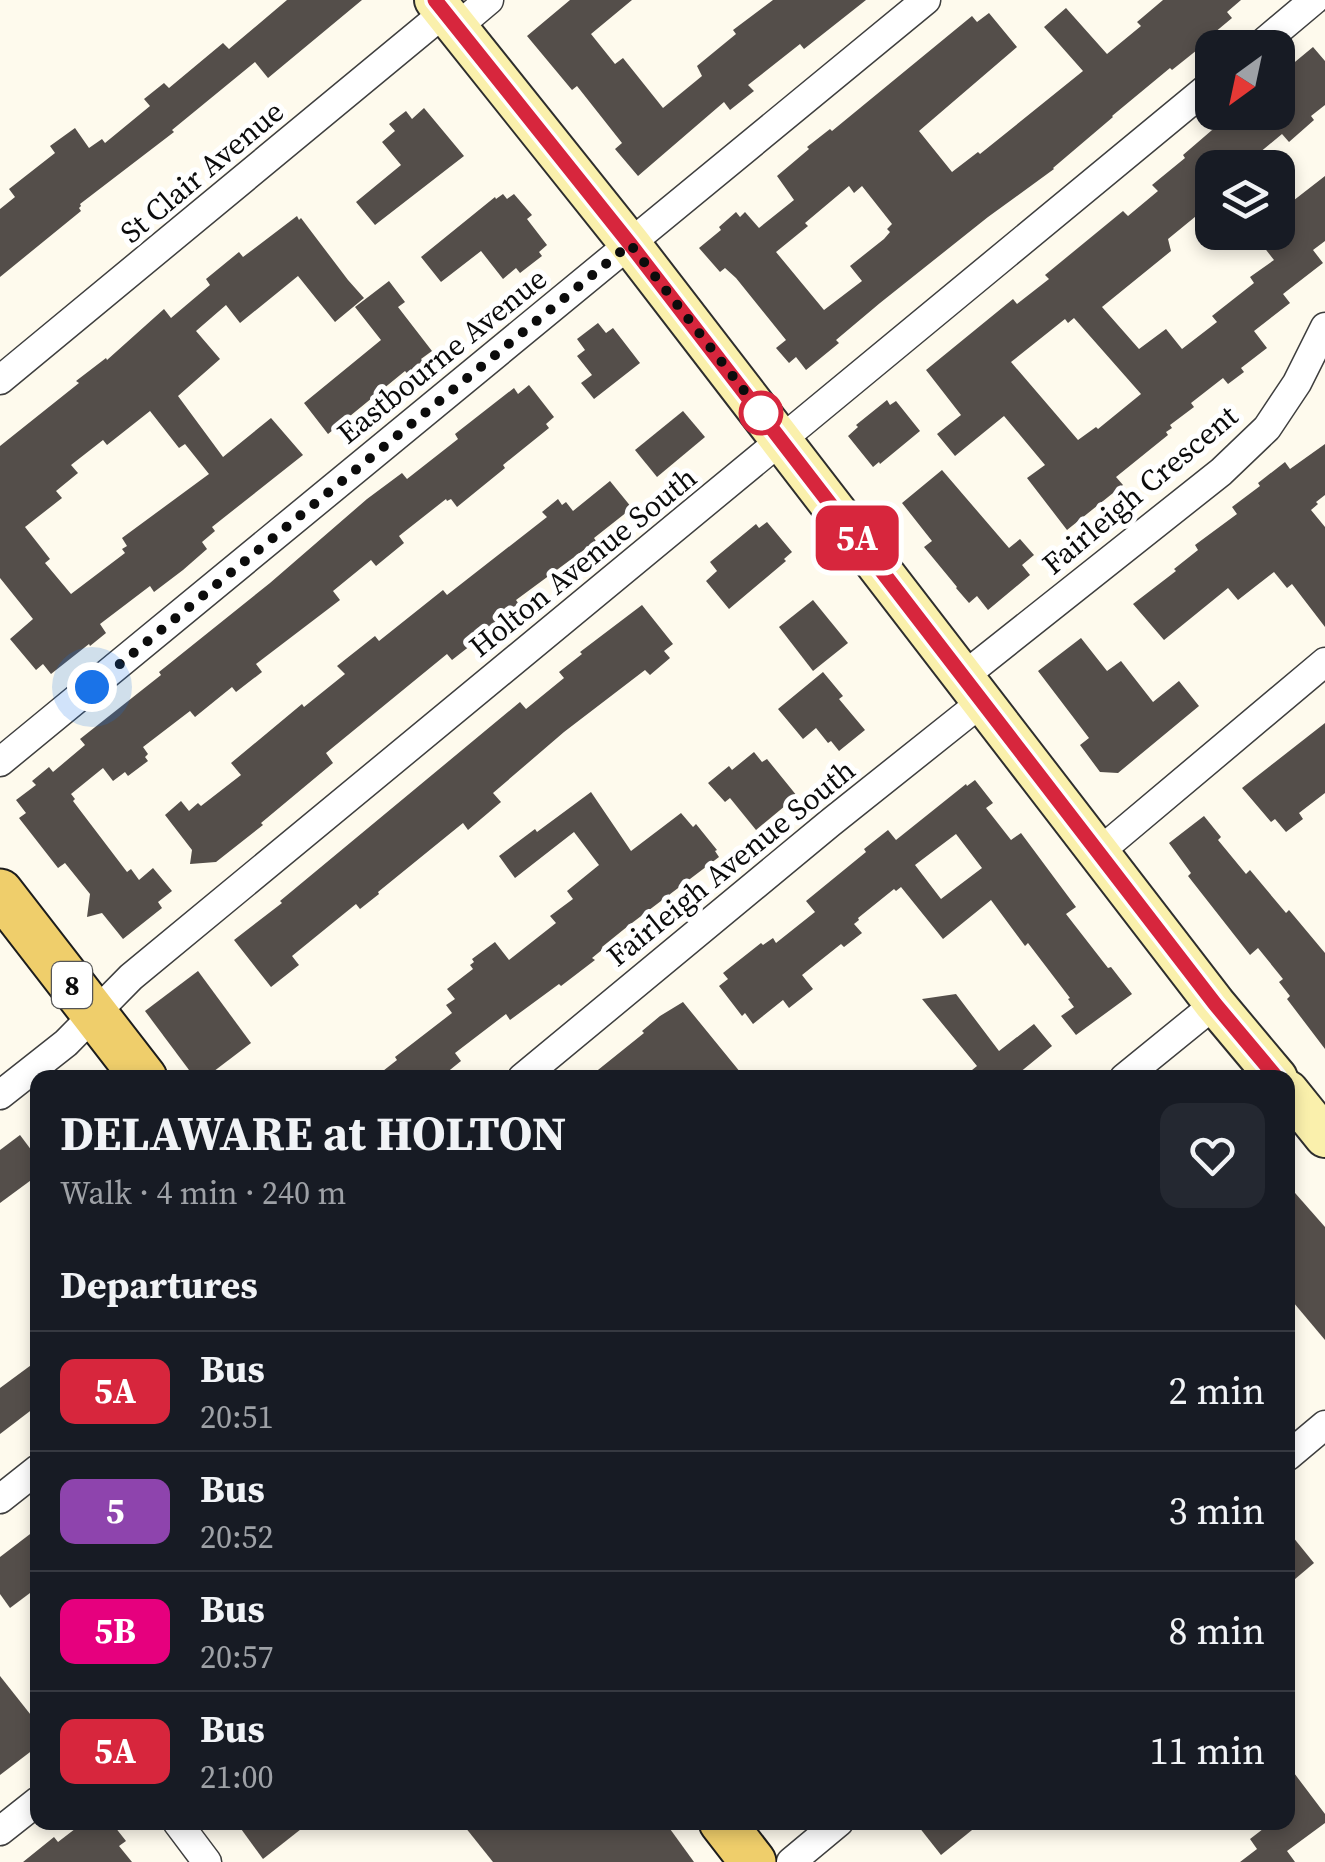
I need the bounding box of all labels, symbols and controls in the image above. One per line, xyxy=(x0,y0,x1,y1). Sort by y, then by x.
north arrow xyxy=(1195,30,1295,130)
map controls xyxy=(1195,30,1295,250)
street label: St Clair Avenue xyxy=(111,91,292,252)
button: layers xyxy=(1195,150,1295,250)
street label: Eastbourne Avenue xyxy=(328,258,555,453)
unlabelled marker xyxy=(740,392,782,434)
street label: Fairleigh Crescent xyxy=(1033,395,1246,584)
street label: Holton Avenue South xyxy=(460,457,705,666)
line badge: 5A xyxy=(812,506,902,570)
text: 5A xyxy=(836,514,878,562)
your location xyxy=(67,662,117,712)
street label: Fairleigh Avenue South xyxy=(598,750,863,976)
road number: 8 xyxy=(52,962,92,1008)
text: DELAWARE at HOLTON xyxy=(60,1100,566,1166)
button: heart xyxy=(1160,1103,1265,1208)
text: Walk · 4 min · 240 m xyxy=(60,1171,346,1215)
text: Departures xyxy=(60,1259,258,1311)
text: Bus xyxy=(200,1343,265,1395)
text: 2 min xyxy=(1169,1365,1265,1417)
text: 5A xyxy=(94,1367,136,1415)
text: 20:51 xyxy=(200,1395,274,1439)
text: Bus xyxy=(200,1463,265,1515)
text: 3 min xyxy=(1169,1485,1265,1537)
text: 5 xyxy=(106,1487,124,1535)
text: 20:52 xyxy=(200,1515,274,1559)
text: Bus xyxy=(200,1583,265,1635)
text: 8 min xyxy=(1169,1605,1265,1657)
text: 5B xyxy=(94,1607,136,1655)
text: 20:57 xyxy=(200,1635,274,1679)
text: Bus xyxy=(200,1703,265,1755)
text: 11 min xyxy=(1150,1725,1265,1777)
text: 5A xyxy=(94,1727,136,1775)
text: 21:00 xyxy=(200,1755,274,1799)

